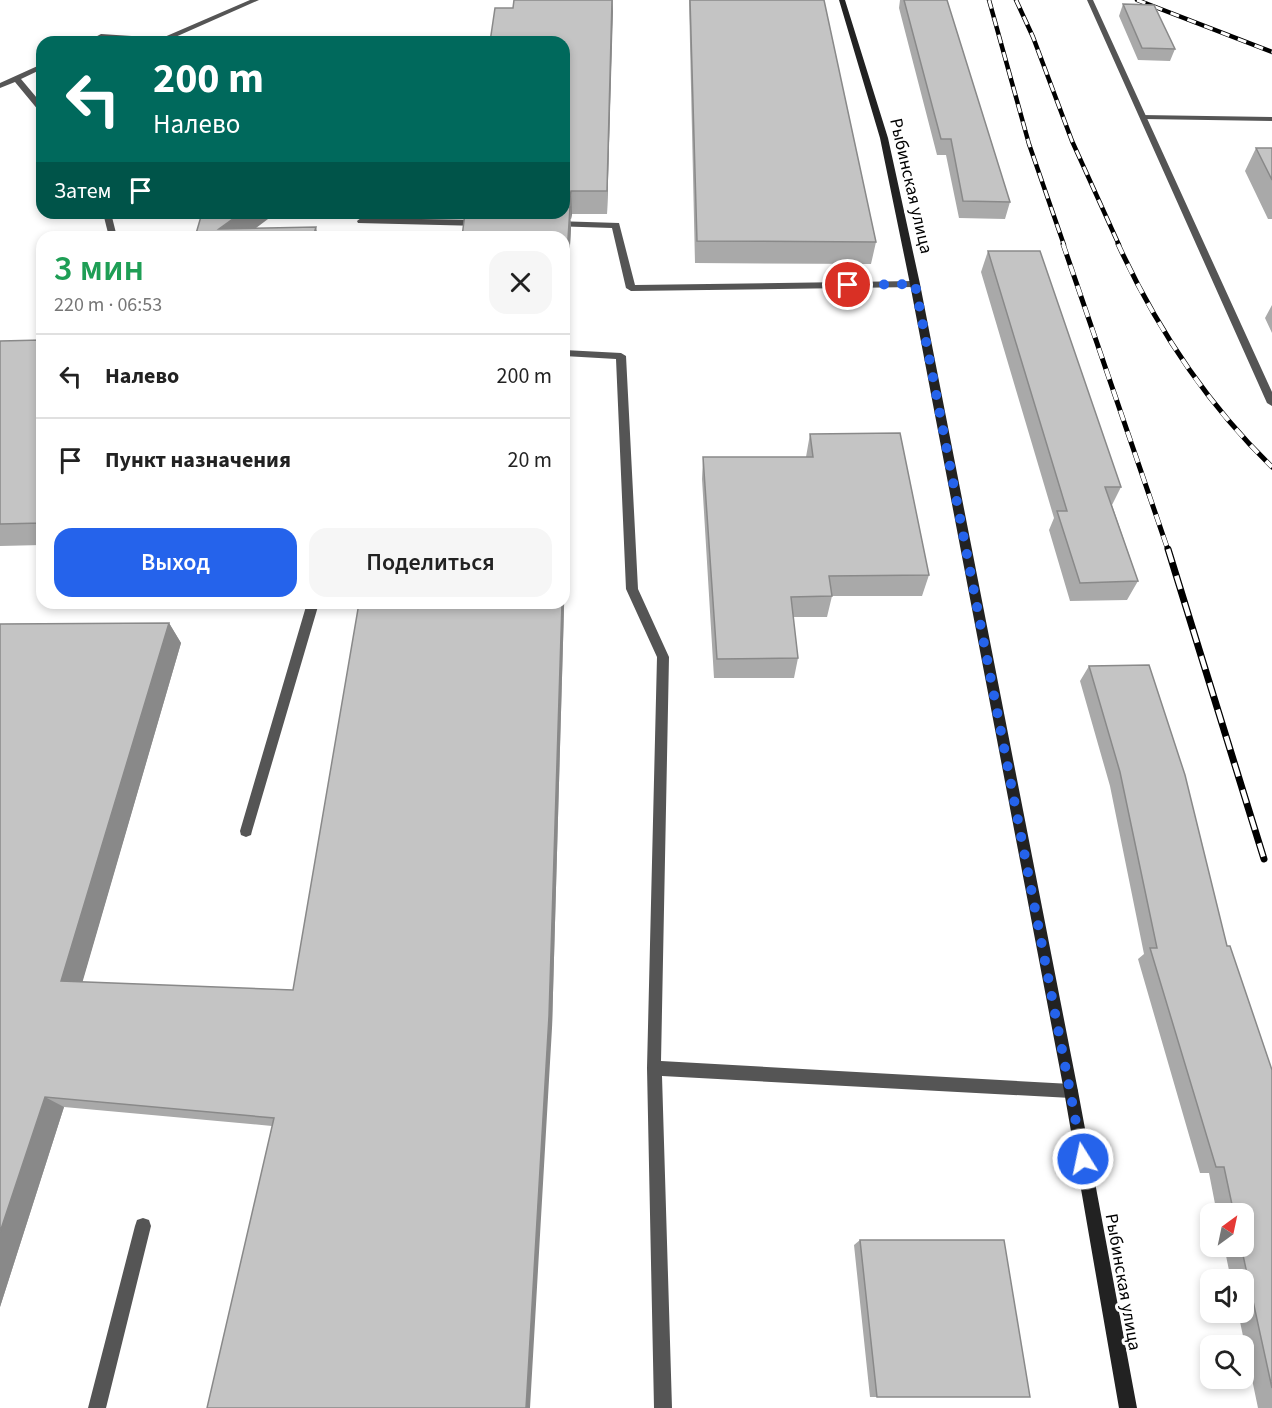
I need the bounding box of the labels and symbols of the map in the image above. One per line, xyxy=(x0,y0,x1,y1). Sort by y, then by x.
street label: Рыбинская улица xyxy=(883,116,939,256)
pin xyxy=(822,259,873,310)
position arrow xyxy=(1051,1127,1115,1191)
north arrow xyxy=(1200,1203,1254,1257)
street label: Рыбинская улица xyxy=(1099,1212,1147,1352)

